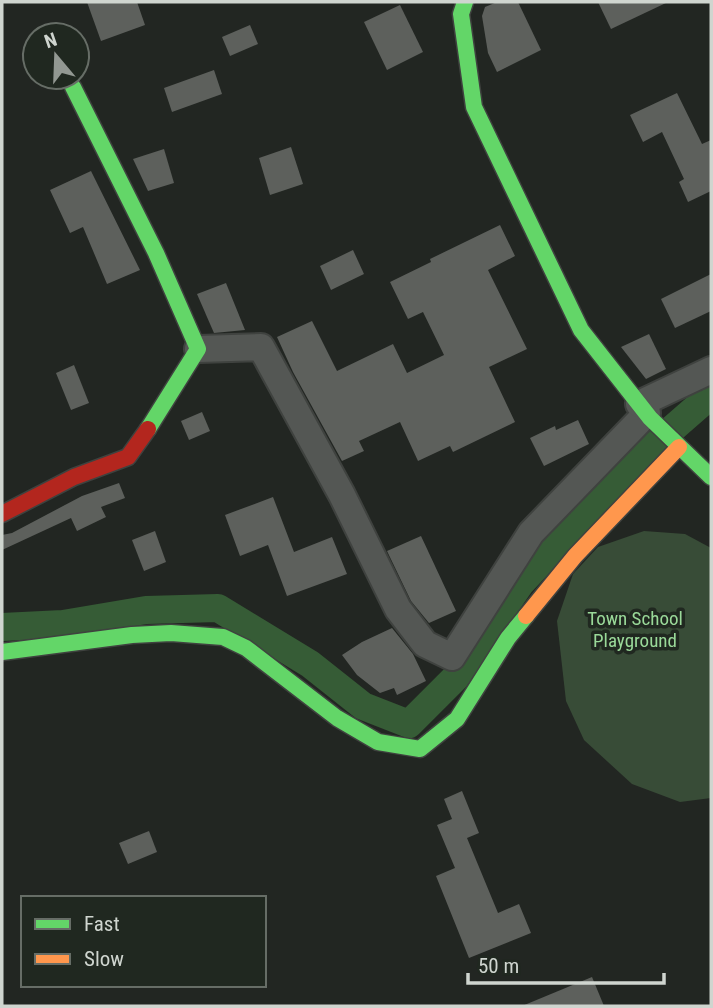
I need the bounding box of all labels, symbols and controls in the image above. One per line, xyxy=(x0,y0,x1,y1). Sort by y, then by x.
north arrow xyxy=(21,21,91,91)
text: N xyxy=(41,28,60,53)
park label: Town School Playground xyxy=(587,607,683,652)
legend xyxy=(21,896,266,987)
text: Fast xyxy=(84,912,120,936)
scale bar xyxy=(468,942,664,986)
text: Slow xyxy=(84,947,124,971)
text: 50 m xyxy=(478,954,519,978)

